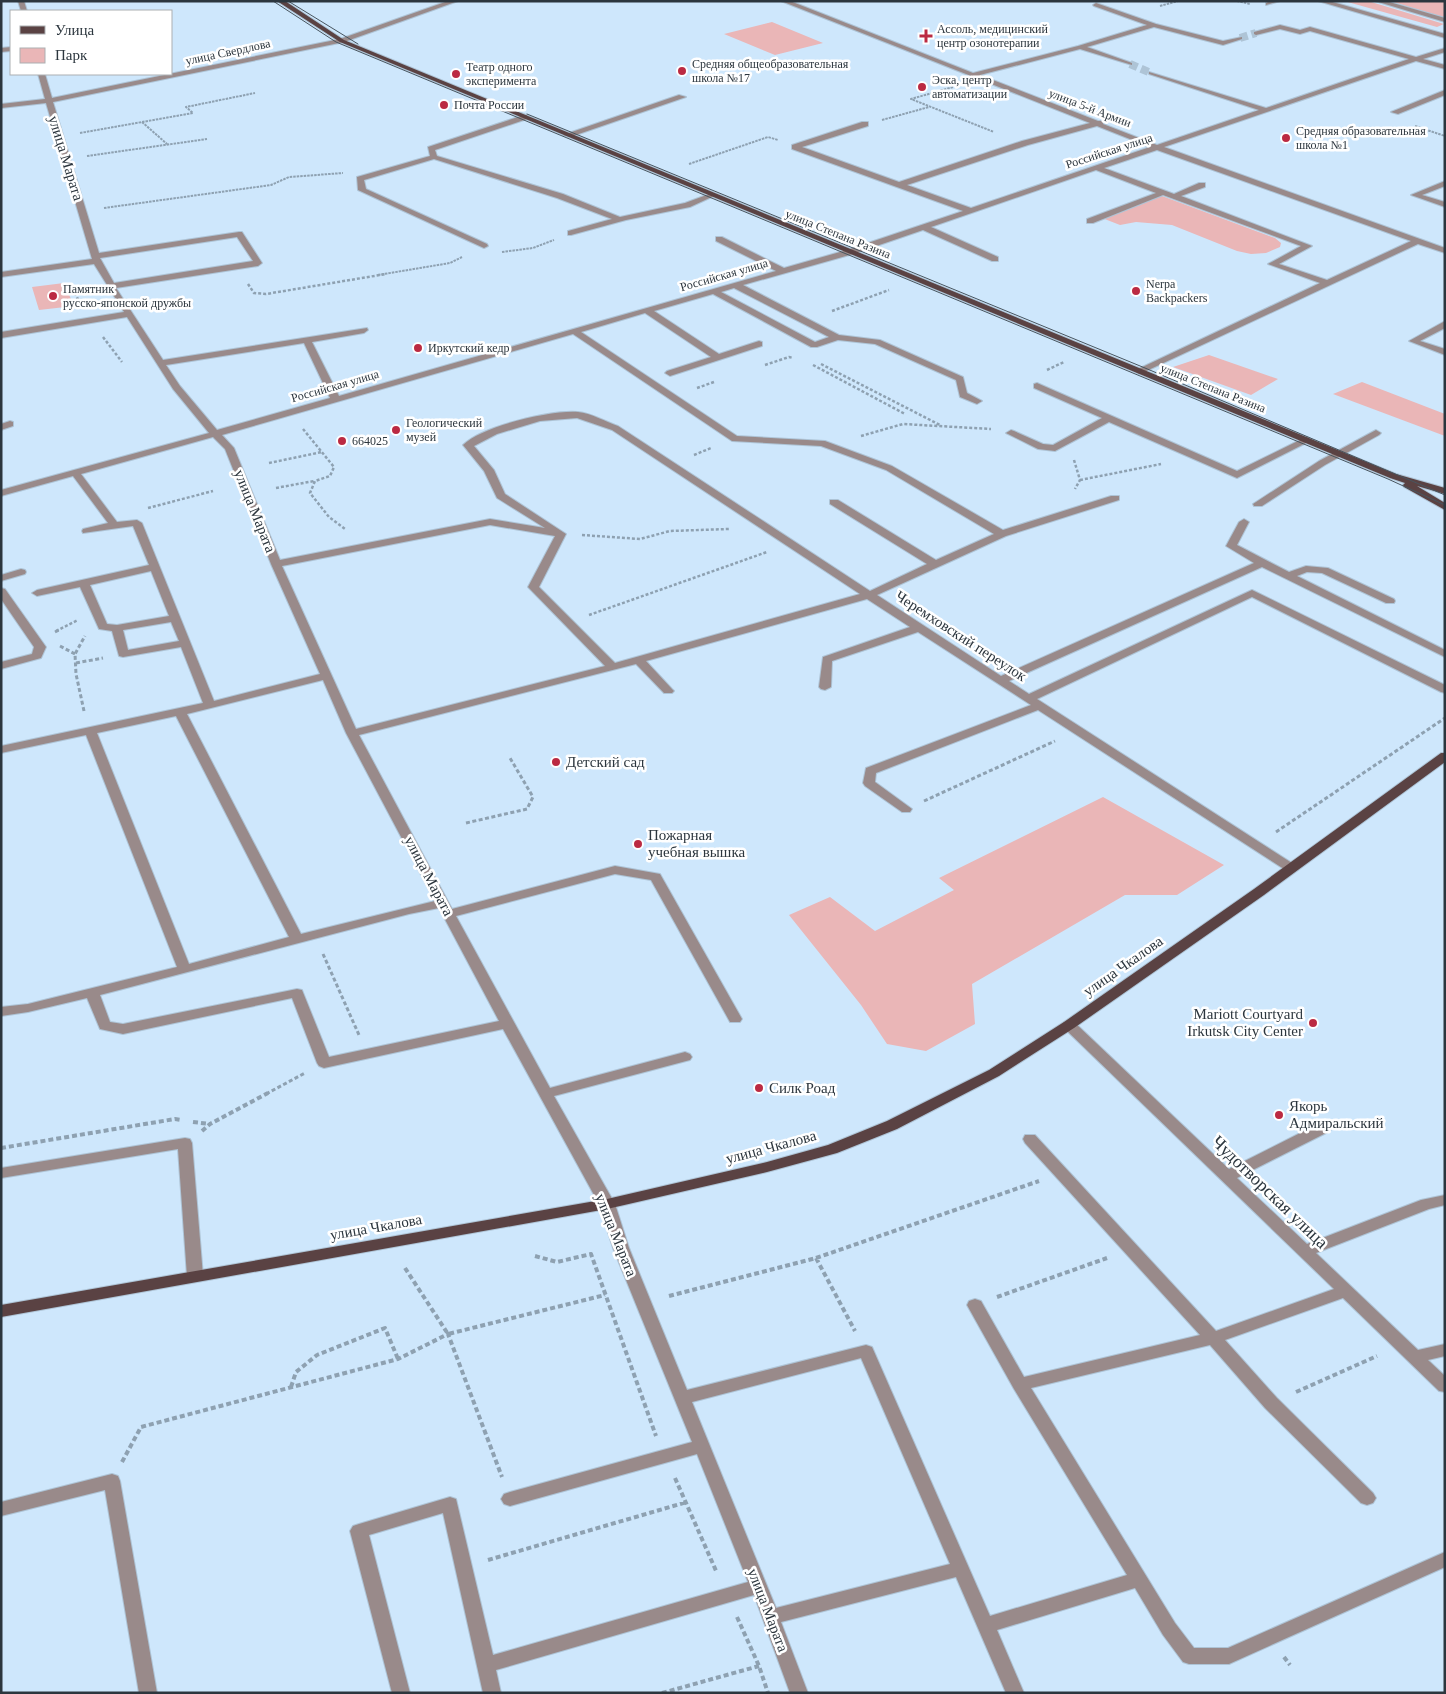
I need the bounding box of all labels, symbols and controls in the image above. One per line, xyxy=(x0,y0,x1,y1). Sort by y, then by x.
legend xyxy=(10,10,172,75)
text: Улица xyxy=(55,22,94,38)
place label: Ассоль, медицинский центр озонотерапии xyxy=(937,22,1048,50)
marker: Ассоль, медицинский центр озонотерапии xyxy=(919,29,933,43)
street label: улица Свердлова xyxy=(184,36,272,68)
text: Парк xyxy=(55,47,88,63)
place label: Средняя общеобразовательная школа №17 xyxy=(692,57,849,85)
place label: Театр одного эксперимента xyxy=(466,60,537,88)
marker: Средняя общеобразовательная школа №17 xyxy=(676,65,688,77)
marker: Театр одного эксперимента xyxy=(450,68,462,80)
place label: Эска, центр автоматизации xyxy=(932,73,1008,101)
marker: Эска, центр автоматизации xyxy=(916,81,928,93)
street label: улица 5-й Армии xyxy=(1047,86,1134,130)
place label: Почта России xyxy=(454,98,525,112)
marker: Почта России xyxy=(438,99,450,111)
street label: улица Марата xyxy=(45,114,87,203)
place label: Средняя образовательная школа №1 xyxy=(1296,124,1426,152)
street label: Российская улица xyxy=(1064,130,1155,172)
marker: Средняя образовательная школа №1 xyxy=(1280,132,1292,144)
street label: улица Степана Разина xyxy=(783,206,893,262)
street label: Российская улица xyxy=(679,256,770,294)
place label: Nerpa Backpackers xyxy=(1146,277,1208,305)
place label: Памятник русско-японской дружбы xyxy=(63,282,191,310)
marker: Nerpa Backpackers xyxy=(1130,285,1142,297)
marker: Памятник русско-японской дружбы xyxy=(47,290,59,302)
place label: Иркутский кедр xyxy=(428,341,510,355)
marker: Иркутский кедр xyxy=(412,342,424,354)
street label: улица Степана Разина xyxy=(1158,360,1268,416)
street label: Российская улица xyxy=(290,367,381,405)
place label: Геологический музей xyxy=(406,416,483,444)
marker: Геологический музей xyxy=(390,424,402,436)
place label: 664025 xyxy=(352,434,388,448)
marker: 664025 xyxy=(336,435,348,447)
street label: улица Марата xyxy=(231,467,279,555)
street label: Черемховский переулок xyxy=(893,588,1030,685)
place label: Детский сад xyxy=(566,754,645,770)
marker: Детский сад xyxy=(550,756,562,768)
place label: Пожарная учебная вышка xyxy=(648,827,745,860)
street label: улица Марата xyxy=(401,833,457,919)
marker: Пожарная учебная вышка xyxy=(632,838,644,850)
street label: улица Чкалова xyxy=(1080,933,1166,999)
place label: Mariott Courtyard Irkutsk City Center xyxy=(1187,1006,1303,1039)
marker: Mariott Courtyard Irkutsk City Center xyxy=(1307,1017,1319,1029)
place label: Силк Роад xyxy=(769,1080,836,1096)
marker: Силк Роад xyxy=(753,1082,765,1094)
place label: Якорь Адмиральский xyxy=(1289,1098,1384,1131)
marker: Якорь Адмиральский xyxy=(1273,1109,1285,1121)
street label: улица Чкалова xyxy=(724,1127,818,1167)
street label: Чудотворская улица xyxy=(1208,1132,1332,1252)
street label: улица Марата xyxy=(592,1191,640,1279)
street label: улица Чкалова xyxy=(329,1211,423,1243)
street label: улица Марата xyxy=(745,1566,791,1654)

